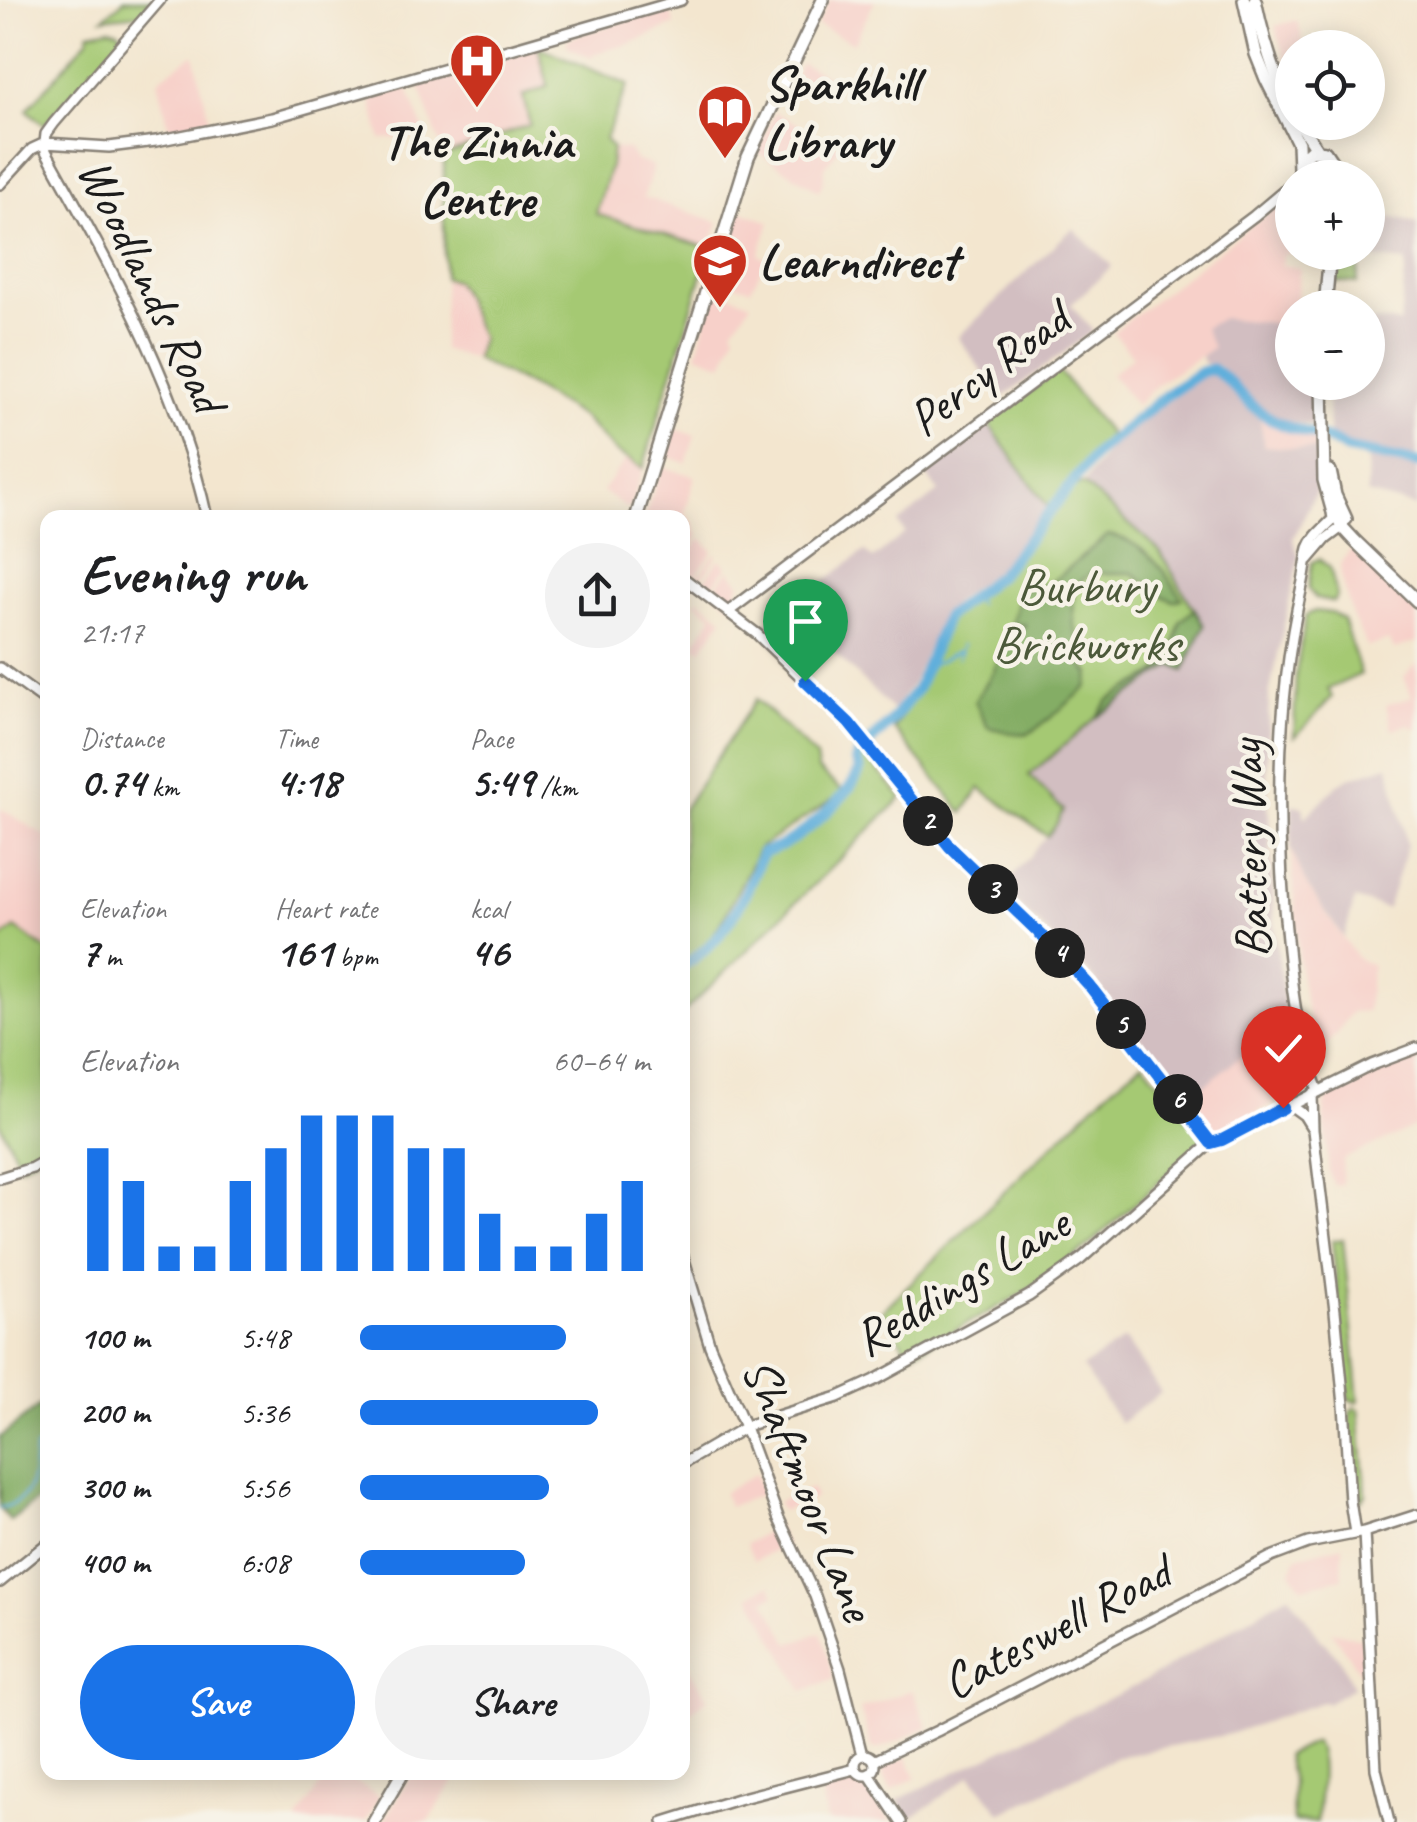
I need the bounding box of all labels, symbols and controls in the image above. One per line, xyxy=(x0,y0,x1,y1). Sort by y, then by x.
map controls xyxy=(1275,30,1385,400)
button: locate xyxy=(1275,30,1385,140)
hospital icon: The Zinnia Centre xyxy=(447,31,507,110)
place label: Sparkhill Library xyxy=(764,52,927,173)
library icon: Sparkhill Library xyxy=(695,82,755,161)
place label: The Zinnia Centre xyxy=(382,110,576,231)
street label: Woodlands Road xyxy=(63,148,243,428)
button: + xyxy=(1275,160,1385,270)
place label: Learndirect xyxy=(759,230,965,293)
school or university icon: Learndirect xyxy=(690,231,750,310)
street label: Percy Road xyxy=(895,283,1087,450)
button: − xyxy=(1275,290,1385,400)
text: Evening run xyxy=(80,539,305,609)
button: share xyxy=(545,543,650,648)
park label: Burbury Brickworks xyxy=(993,555,1184,676)
pin xyxy=(763,579,848,682)
icon: arrive xyxy=(778,594,833,649)
text: 21:17 xyxy=(80,612,144,653)
text: Distance xyxy=(80,721,164,756)
text: Time xyxy=(275,721,318,756)
text: Pace xyxy=(470,721,513,756)
street label: Battery Way xyxy=(1214,736,1284,959)
text: 0.74 xyxy=(80,756,145,809)
text: 4:18 xyxy=(275,756,340,809)
text: 5:49 xyxy=(470,756,534,809)
text: km xyxy=(145,769,179,804)
text: /km xyxy=(534,769,577,804)
pin: 2 xyxy=(903,796,953,846)
text: 2 xyxy=(922,803,934,838)
pin: 3 xyxy=(968,864,1018,914)
text: 3 xyxy=(987,871,999,906)
text: Elevation xyxy=(80,891,166,926)
text: Heart rate xyxy=(275,891,377,926)
text: kcal xyxy=(470,891,507,926)
text: 7 xyxy=(80,926,99,979)
text: 161 xyxy=(275,926,333,979)
text: 46 xyxy=(470,926,509,979)
pin: 4 xyxy=(1035,928,1085,978)
text: 4 xyxy=(1054,935,1066,970)
text: m xyxy=(99,939,121,974)
text: bpm xyxy=(333,939,378,974)
pin: 5 xyxy=(1096,999,1146,1049)
text: 5 xyxy=(1115,1006,1127,1041)
pin xyxy=(1241,1006,1326,1109)
icon: check xyxy=(1256,1021,1311,1076)
text: Elevation xyxy=(80,1040,178,1081)
text: 60–64 m xyxy=(552,1040,650,1081)
pin: 6 xyxy=(1153,1074,1203,1124)
text: 6 xyxy=(1171,1081,1185,1116)
street label: Reddings Lane xyxy=(841,1190,1084,1370)
text: 100 m xyxy=(80,1317,149,1358)
text: 5:48 xyxy=(240,1317,290,1358)
street label: Shaftmoor Lane xyxy=(728,1349,891,1632)
text: 200 m xyxy=(80,1392,149,1433)
text: 5:36 xyxy=(240,1392,290,1433)
text: 300 m xyxy=(80,1467,149,1508)
text: 5:56 xyxy=(240,1467,290,1508)
street label: Cateswell Road xyxy=(931,1538,1187,1714)
text: 400 m xyxy=(80,1542,149,1583)
text: 6:08 xyxy=(240,1542,290,1583)
button: Save xyxy=(80,1645,355,1760)
button: Share xyxy=(375,1645,650,1760)

